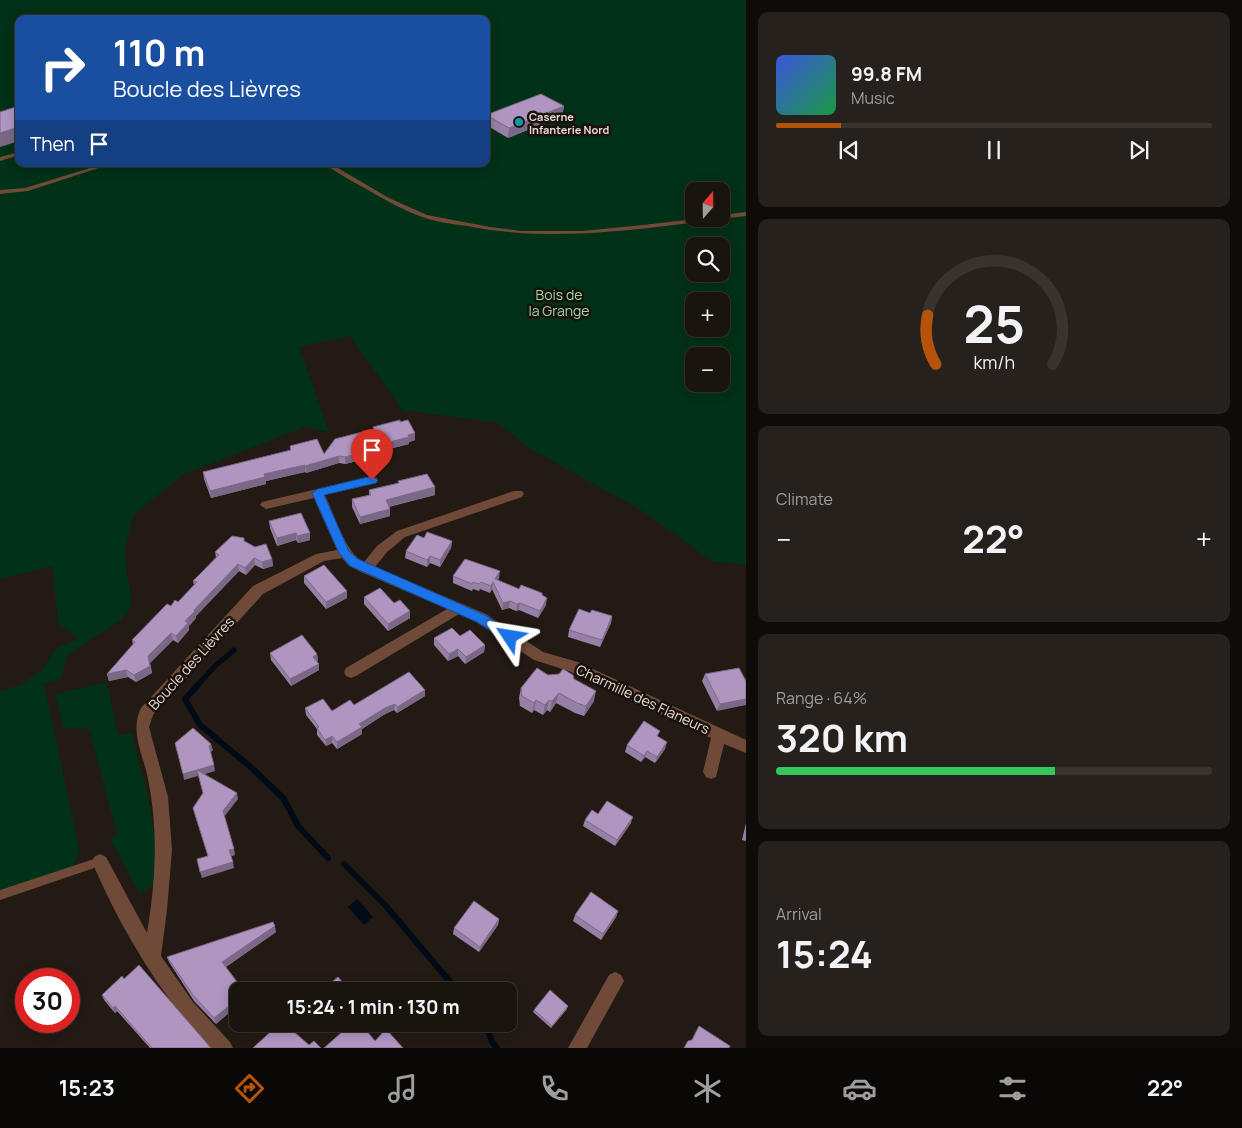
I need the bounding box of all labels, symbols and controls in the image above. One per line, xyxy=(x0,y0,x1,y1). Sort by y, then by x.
text: 110 m xyxy=(113,29,205,77)
icon: right xyxy=(30,35,95,100)
text: 99.8 FM xyxy=(851,61,922,87)
text: Boucle des Lièvres xyxy=(113,74,301,104)
text: Music xyxy=(851,87,895,109)
place label: Caserne Infanterie Nord xyxy=(529,109,610,137)
marker: Caserne Infanterie Nord xyxy=(513,116,525,128)
icon: arrive xyxy=(85,130,113,158)
text: Then xyxy=(30,131,75,157)
icon: previous xyxy=(835,136,863,164)
icon: pause xyxy=(980,136,1008,164)
icon: next xyxy=(1125,136,1153,164)
north arrow xyxy=(685,182,730,228)
map controls xyxy=(685,182,730,392)
button: search xyxy=(685,237,730,282)
park label: Bois de la Grange xyxy=(528,285,590,320)
text: 25 xyxy=(963,288,1025,359)
button: + xyxy=(685,292,730,337)
button: − xyxy=(685,347,730,392)
text: km/h xyxy=(973,350,1015,374)
pin xyxy=(351,429,393,480)
icon: arrive xyxy=(358,436,386,464)
text: Climate xyxy=(776,488,833,510)
text: 22° xyxy=(962,512,1025,564)
text: − xyxy=(776,520,791,558)
text: + xyxy=(1196,520,1212,558)
position arrow xyxy=(483,610,535,662)
street label: Boucle des Lièvres xyxy=(144,612,238,714)
street label: Charmille des Flaneurs xyxy=(573,660,713,738)
text: Range · 64% xyxy=(776,687,867,709)
text: 320 km xyxy=(776,711,908,763)
text: Arrival xyxy=(776,903,822,925)
text: 15:24 xyxy=(776,927,873,979)
speed limit sign: 30 xyxy=(15,968,80,1033)
text: 15:24 · 1 min · 130 m xyxy=(287,994,459,1020)
icon: directions xyxy=(232,1071,267,1106)
icon: music xyxy=(385,1071,420,1106)
icon: phone xyxy=(537,1071,572,1106)
icon: climate xyxy=(690,1071,725,1106)
icon: car xyxy=(842,1071,877,1106)
icon: filters xyxy=(995,1071,1030,1106)
text: 15:23 xyxy=(59,1073,115,1103)
text: 22° xyxy=(1147,1073,1183,1103)

